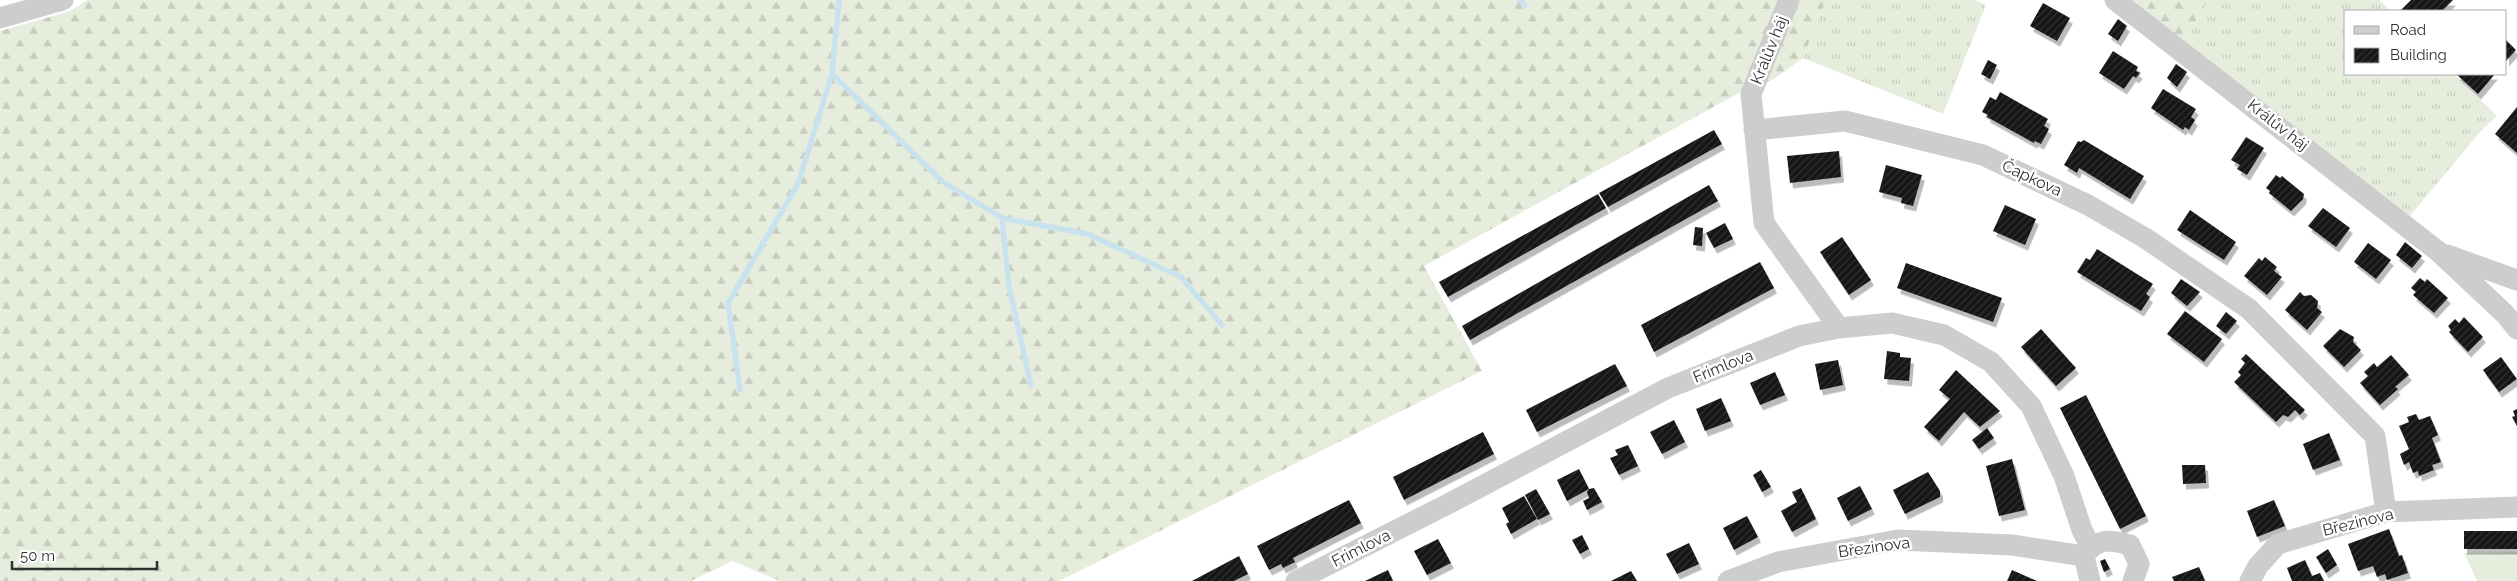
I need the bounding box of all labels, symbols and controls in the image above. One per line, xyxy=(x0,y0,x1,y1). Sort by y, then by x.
legend xyxy=(2344,10,2507,75)
street label: Králův háj xyxy=(1747,13,1791,87)
text: Road xyxy=(2390,21,2426,39)
text: Building xyxy=(2390,46,2447,64)
street label: Králův háj xyxy=(2244,95,2312,155)
street label: Čapkova xyxy=(1999,155,2065,200)
street label: Frimlova xyxy=(1690,345,1756,387)
street label: Březinova xyxy=(2321,504,2395,540)
street label: Frimlova xyxy=(1329,525,1393,571)
street label: Březinova xyxy=(1837,533,1911,561)
scale bar xyxy=(12,538,158,570)
text: 50 m xyxy=(20,547,55,565)

